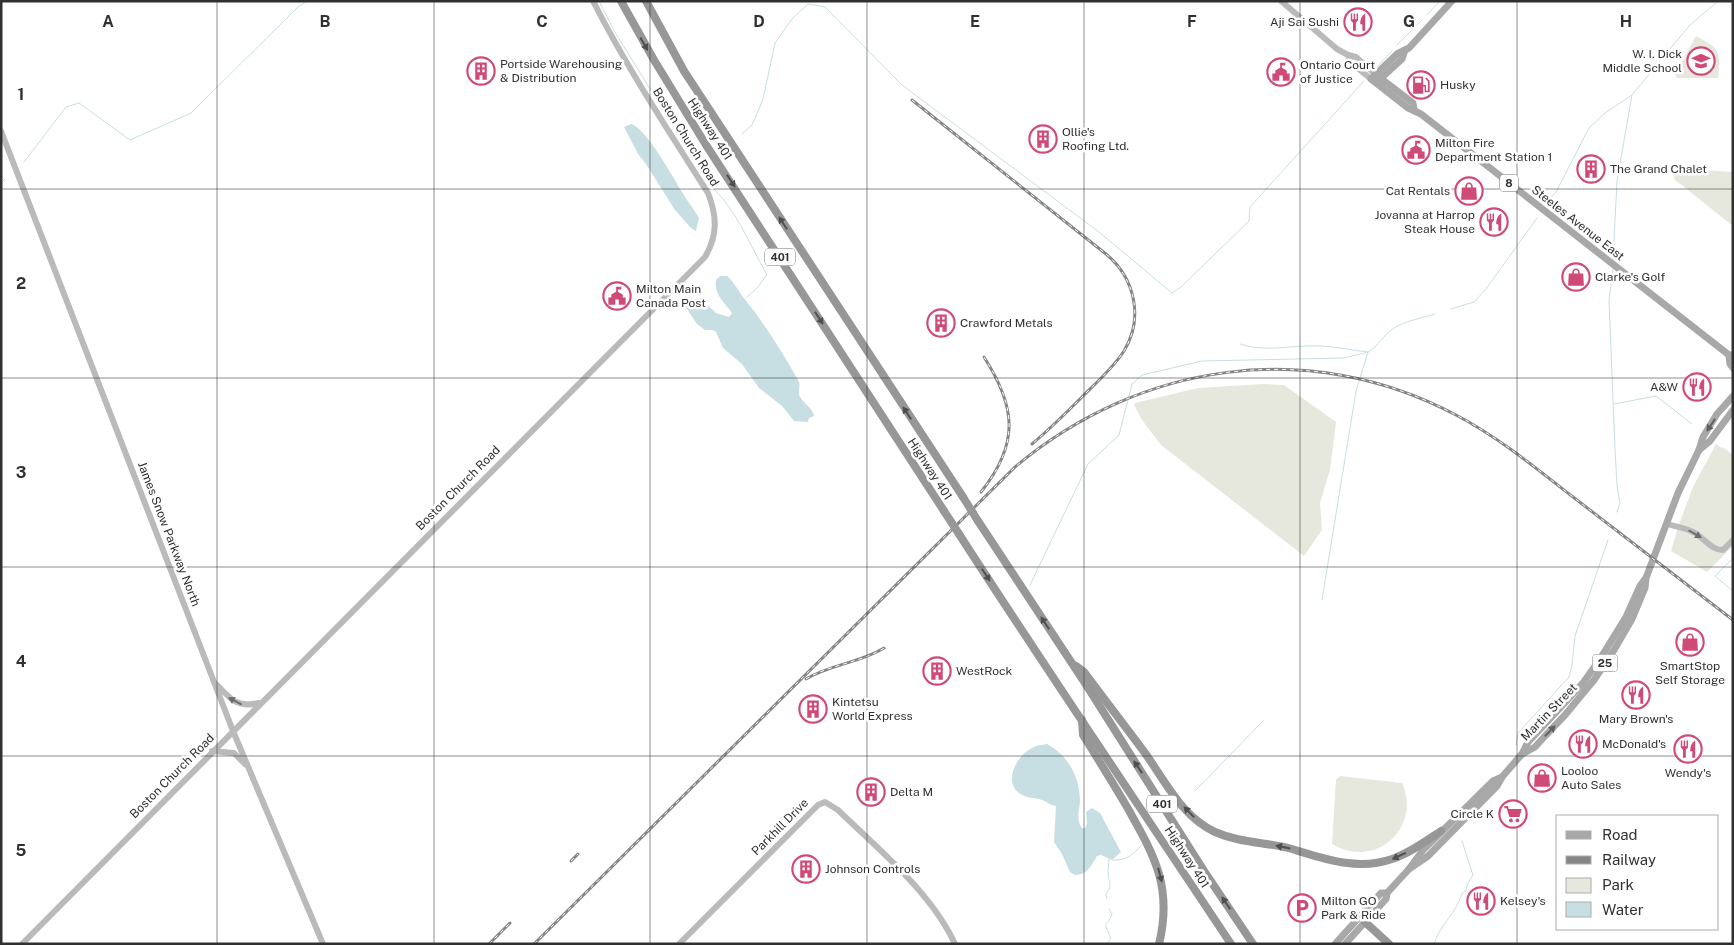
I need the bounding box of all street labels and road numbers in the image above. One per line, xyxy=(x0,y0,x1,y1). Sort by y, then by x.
street label: Boston Church Road xyxy=(650,85,722,189)
street label: Highway 401 xyxy=(685,95,735,163)
road number: 8 xyxy=(1500,174,1518,192)
street label: Steeles Avenue East xyxy=(1529,183,1627,264)
road number: 401 xyxy=(765,248,795,266)
street label: Highway 401 xyxy=(905,435,955,503)
street label: Boston Church Road xyxy=(413,443,503,533)
street label: James Snow Parkway North xyxy=(135,460,203,608)
road number: 25 xyxy=(1592,654,1618,671)
street label: Martin Street xyxy=(1518,680,1580,744)
street label: Boston Church Road xyxy=(127,731,217,821)
street label: Parkhill Drive xyxy=(749,796,811,858)
road number: 401 xyxy=(1147,796,1177,812)
street label: Highway 401 xyxy=(1162,823,1212,891)

